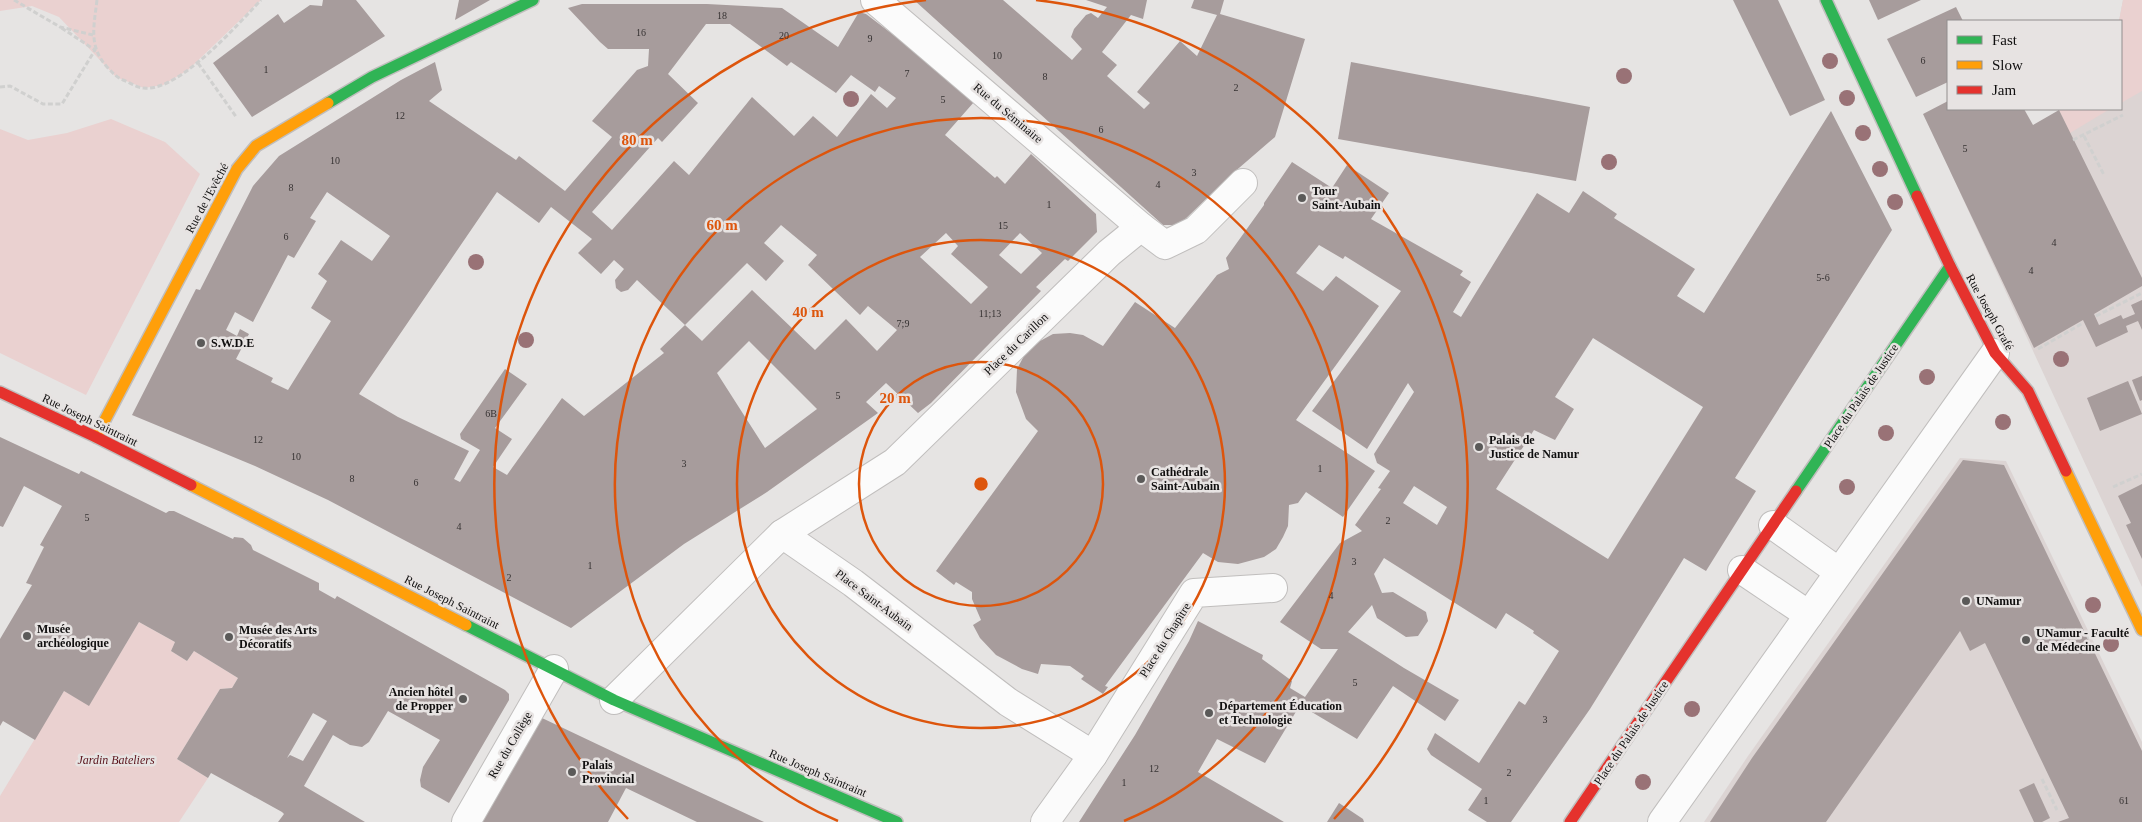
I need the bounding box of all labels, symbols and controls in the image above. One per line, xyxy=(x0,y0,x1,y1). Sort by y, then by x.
house number: 18 xyxy=(717,10,727,21)
legend xyxy=(1947,20,2122,110)
house number: 16 xyxy=(636,27,646,38)
house number: 20 xyxy=(779,30,789,41)
text: Fast xyxy=(1992,32,2018,48)
house number: 9 xyxy=(868,33,873,44)
house number: 10 xyxy=(992,50,1002,61)
house number: 6 xyxy=(1921,55,1926,66)
text: Slow xyxy=(1992,57,2023,73)
house number: 1 xyxy=(264,64,269,75)
house number: 7 xyxy=(905,68,910,79)
house number: 8 xyxy=(1043,71,1048,82)
street label: Rue du Séminaire xyxy=(971,80,1045,146)
house number: 2 xyxy=(1234,82,1239,93)
text: Jam xyxy=(1992,82,2016,98)
house number: 5 xyxy=(941,94,946,105)
house number: 12 xyxy=(395,110,405,121)
house number: 6 xyxy=(1099,124,1104,135)
text: 80 m xyxy=(621,132,653,148)
house number: 5 xyxy=(1963,143,1968,154)
house number: 10 xyxy=(330,155,340,166)
street label: Rue de l'Evêché xyxy=(183,161,231,235)
house number: 3 xyxy=(1192,167,1197,178)
house number: 4 xyxy=(1156,179,1161,190)
house number: 8 xyxy=(289,182,294,193)
place label: Tour Saint-Aubain xyxy=(1312,184,1381,212)
marker: Tour Saint-Aubain xyxy=(1296,192,1308,204)
house number: 1 xyxy=(1047,199,1052,210)
text: 60 m xyxy=(706,217,738,233)
house number: 15 xyxy=(998,220,1008,231)
house number: 6 xyxy=(284,231,289,242)
house number: 4 xyxy=(2052,237,2057,248)
house number: 4 xyxy=(2029,265,2034,276)
street label: Rue Joseph Grafé xyxy=(1963,271,2017,353)
house number: 5-6 xyxy=(1816,272,1830,283)
text: 40 m xyxy=(792,304,824,320)
house number: 11;13 xyxy=(979,308,1001,319)
street label: Place du Carillon xyxy=(981,310,1051,378)
house number: 7;9 xyxy=(897,318,909,329)
place label: S.W.D.E xyxy=(211,336,254,350)
marker: S.W.D.E xyxy=(195,337,207,349)
street label: Place du Palais de Justice xyxy=(1821,341,1901,451)
house number: 5 xyxy=(836,390,841,401)
text: 20 m xyxy=(879,390,911,406)
street label: Rue Joseph Saintraint xyxy=(40,391,141,450)
house number: 6B xyxy=(485,408,497,419)
place label: Palais de Justice de Namur xyxy=(1489,433,1580,461)
house number: 12 xyxy=(253,434,263,445)
marker: Palais de Justice de Namur xyxy=(1473,441,1485,453)
house number: 10 xyxy=(291,451,301,462)
house number: 3 xyxy=(682,458,687,469)
house number: 1 xyxy=(1318,463,1323,474)
place label: Cathédrale Saint-Aubain xyxy=(1151,465,1220,493)
house number: 8 xyxy=(350,473,355,484)
marker: Cathédrale Saint-Aubain xyxy=(1135,473,1147,485)
centre of rings xyxy=(972,475,990,493)
house number: 6 xyxy=(414,477,419,488)
house number: 5 xyxy=(85,512,90,523)
house number: 2 xyxy=(1386,515,1391,526)
house number: 4 xyxy=(457,521,462,532)
house number: 3 xyxy=(1352,556,1357,567)
house number: 1 xyxy=(588,560,593,571)
street label: Place Saint-Aubain xyxy=(833,566,915,634)
street label: Rue Joseph Saintraint xyxy=(402,572,502,632)
house number: 2 xyxy=(507,572,512,583)
house number: 4 xyxy=(1329,590,1334,601)
place label: UNamur xyxy=(1976,594,2022,608)
marker: UNamur xyxy=(1960,595,1972,607)
street label: Place du Chapître xyxy=(1136,600,1194,680)
place label: Musée archéologique xyxy=(37,622,109,650)
place label: Musée des Arts Décoratifs xyxy=(239,623,317,651)
place label: UNamur - Faculté de Médecine xyxy=(2036,626,2130,654)
marker: Musée archéologique xyxy=(21,630,33,642)
marker: Musée des Arts Décoratifs xyxy=(223,631,235,643)
marker: UNamur - Faculté de Médecine xyxy=(2020,634,2032,646)
house number: 5 xyxy=(1353,677,1358,688)
street label: Place du Palais de Justice xyxy=(1591,678,1671,788)
place label: Ancien hôtel de Propper xyxy=(389,685,454,713)
marker: Ancien hôtel de Propper xyxy=(457,693,469,705)
place label: Département Éducation et Technologie xyxy=(1219,699,1342,727)
marker: Département Éducation et Technologie xyxy=(1203,707,1215,719)
street label: Rue du Collège xyxy=(485,709,535,781)
house number: 3 xyxy=(1543,714,1548,725)
street label: Rue Joseph Saintraint xyxy=(767,746,870,800)
park label: Jardin Bateliers xyxy=(77,753,155,767)
place label: Palais Provincial xyxy=(582,758,635,786)
house number: 12 xyxy=(1149,763,1159,774)
marker: Palais Provincial xyxy=(566,766,578,778)
house number: 2 xyxy=(1507,767,1512,778)
house number: 1 xyxy=(1122,777,1127,788)
house number: 1 xyxy=(1484,795,1489,806)
house number: 61 xyxy=(2119,795,2129,806)

